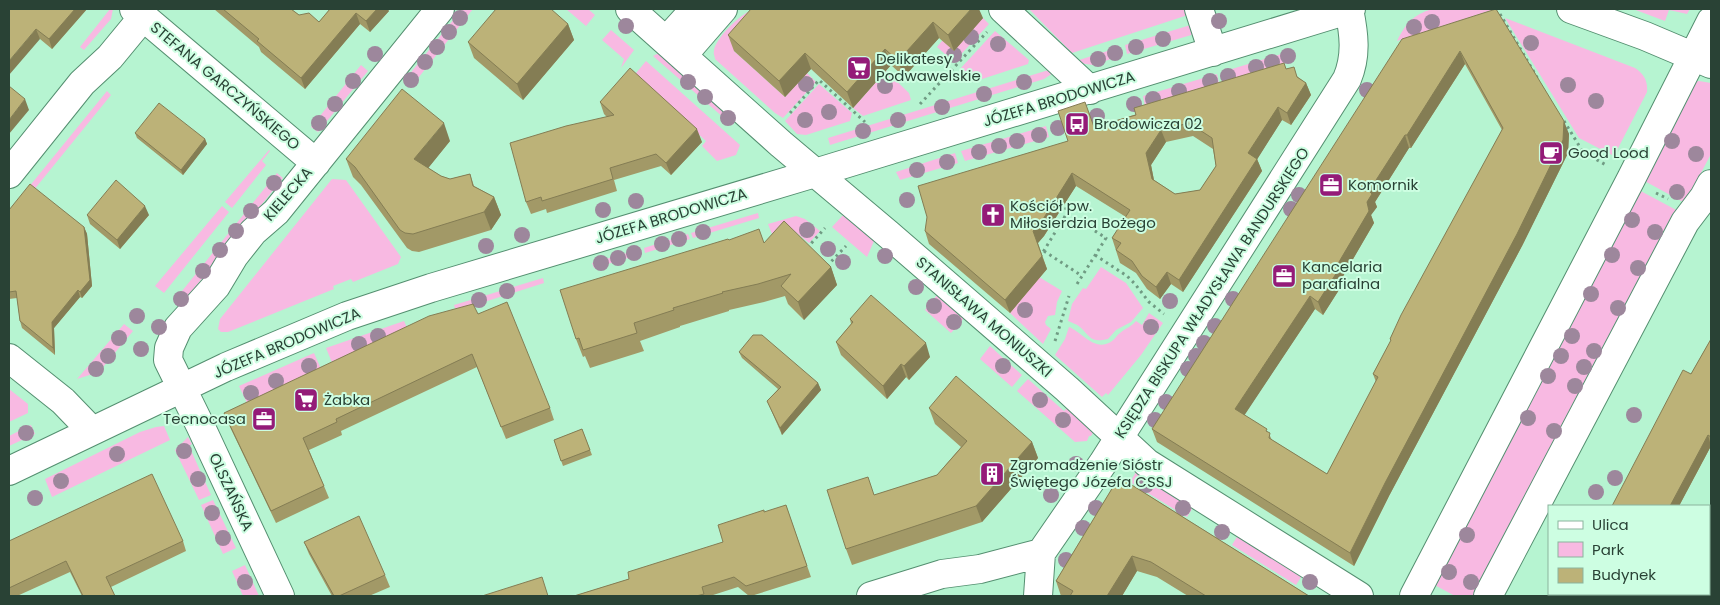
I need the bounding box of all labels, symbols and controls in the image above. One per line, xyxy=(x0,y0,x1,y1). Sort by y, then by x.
street label: STEFANA GARCZYŃSKIEGO xyxy=(146,17,305,155)
place label: Delikatesy Podwawelskie xyxy=(876,48,981,86)
supermarket icon: Delikatesy Podwawelskie xyxy=(846,55,872,81)
street label: JÓZEFA BRODOWICZA xyxy=(980,65,1137,132)
bus stop icon: Brodowicza 02 xyxy=(1064,111,1090,137)
place label: Brodowicza 02 xyxy=(1094,113,1202,134)
cafe icon: Good Lood xyxy=(1538,140,1564,166)
place label: Good Lood xyxy=(1568,142,1649,163)
street label: KSIĘDZA BISKUPA WŁADYSŁAWA BANDURSKIEGO xyxy=(1109,143,1314,442)
street label: KIELECKA xyxy=(258,162,317,225)
office icon: Komornik xyxy=(1318,172,1344,198)
place label: Komornik xyxy=(1348,174,1419,195)
street label: JÓZEFA BRODOWICZA xyxy=(592,182,749,249)
place label: Kościół pw. Miłosierdzia Bożego xyxy=(1010,195,1156,233)
church icon: Kościół pw. Miłosierdzia Bożego xyxy=(980,202,1006,228)
street label: STANISŁAWA MONIUSZKI xyxy=(912,252,1057,382)
place label: Kancelaria parafialna xyxy=(1302,256,1382,294)
office icon: Kancelaria parafialna xyxy=(1271,263,1297,289)
street label: JÓZEFA BRODOWICZA xyxy=(210,302,364,383)
supermarket icon: Żabka xyxy=(293,387,319,413)
place label: Żabka xyxy=(324,389,370,410)
office icon: Tecnocasa xyxy=(251,406,277,432)
place label: Tecnocasa xyxy=(163,408,246,429)
street label: OLSZAŃSKA xyxy=(204,449,259,534)
place label: Zgromadzenie Sióstr Świętego Józefa CSSJ xyxy=(1010,454,1173,492)
building icon: Zgromadzenie Sióstr Świętego Józefa CSSJ xyxy=(979,461,1005,487)
legend xyxy=(1548,505,1710,595)
text: Ulica xyxy=(1592,514,1629,535)
text: Park xyxy=(1592,539,1624,560)
text: Budynek xyxy=(1592,564,1656,585)

